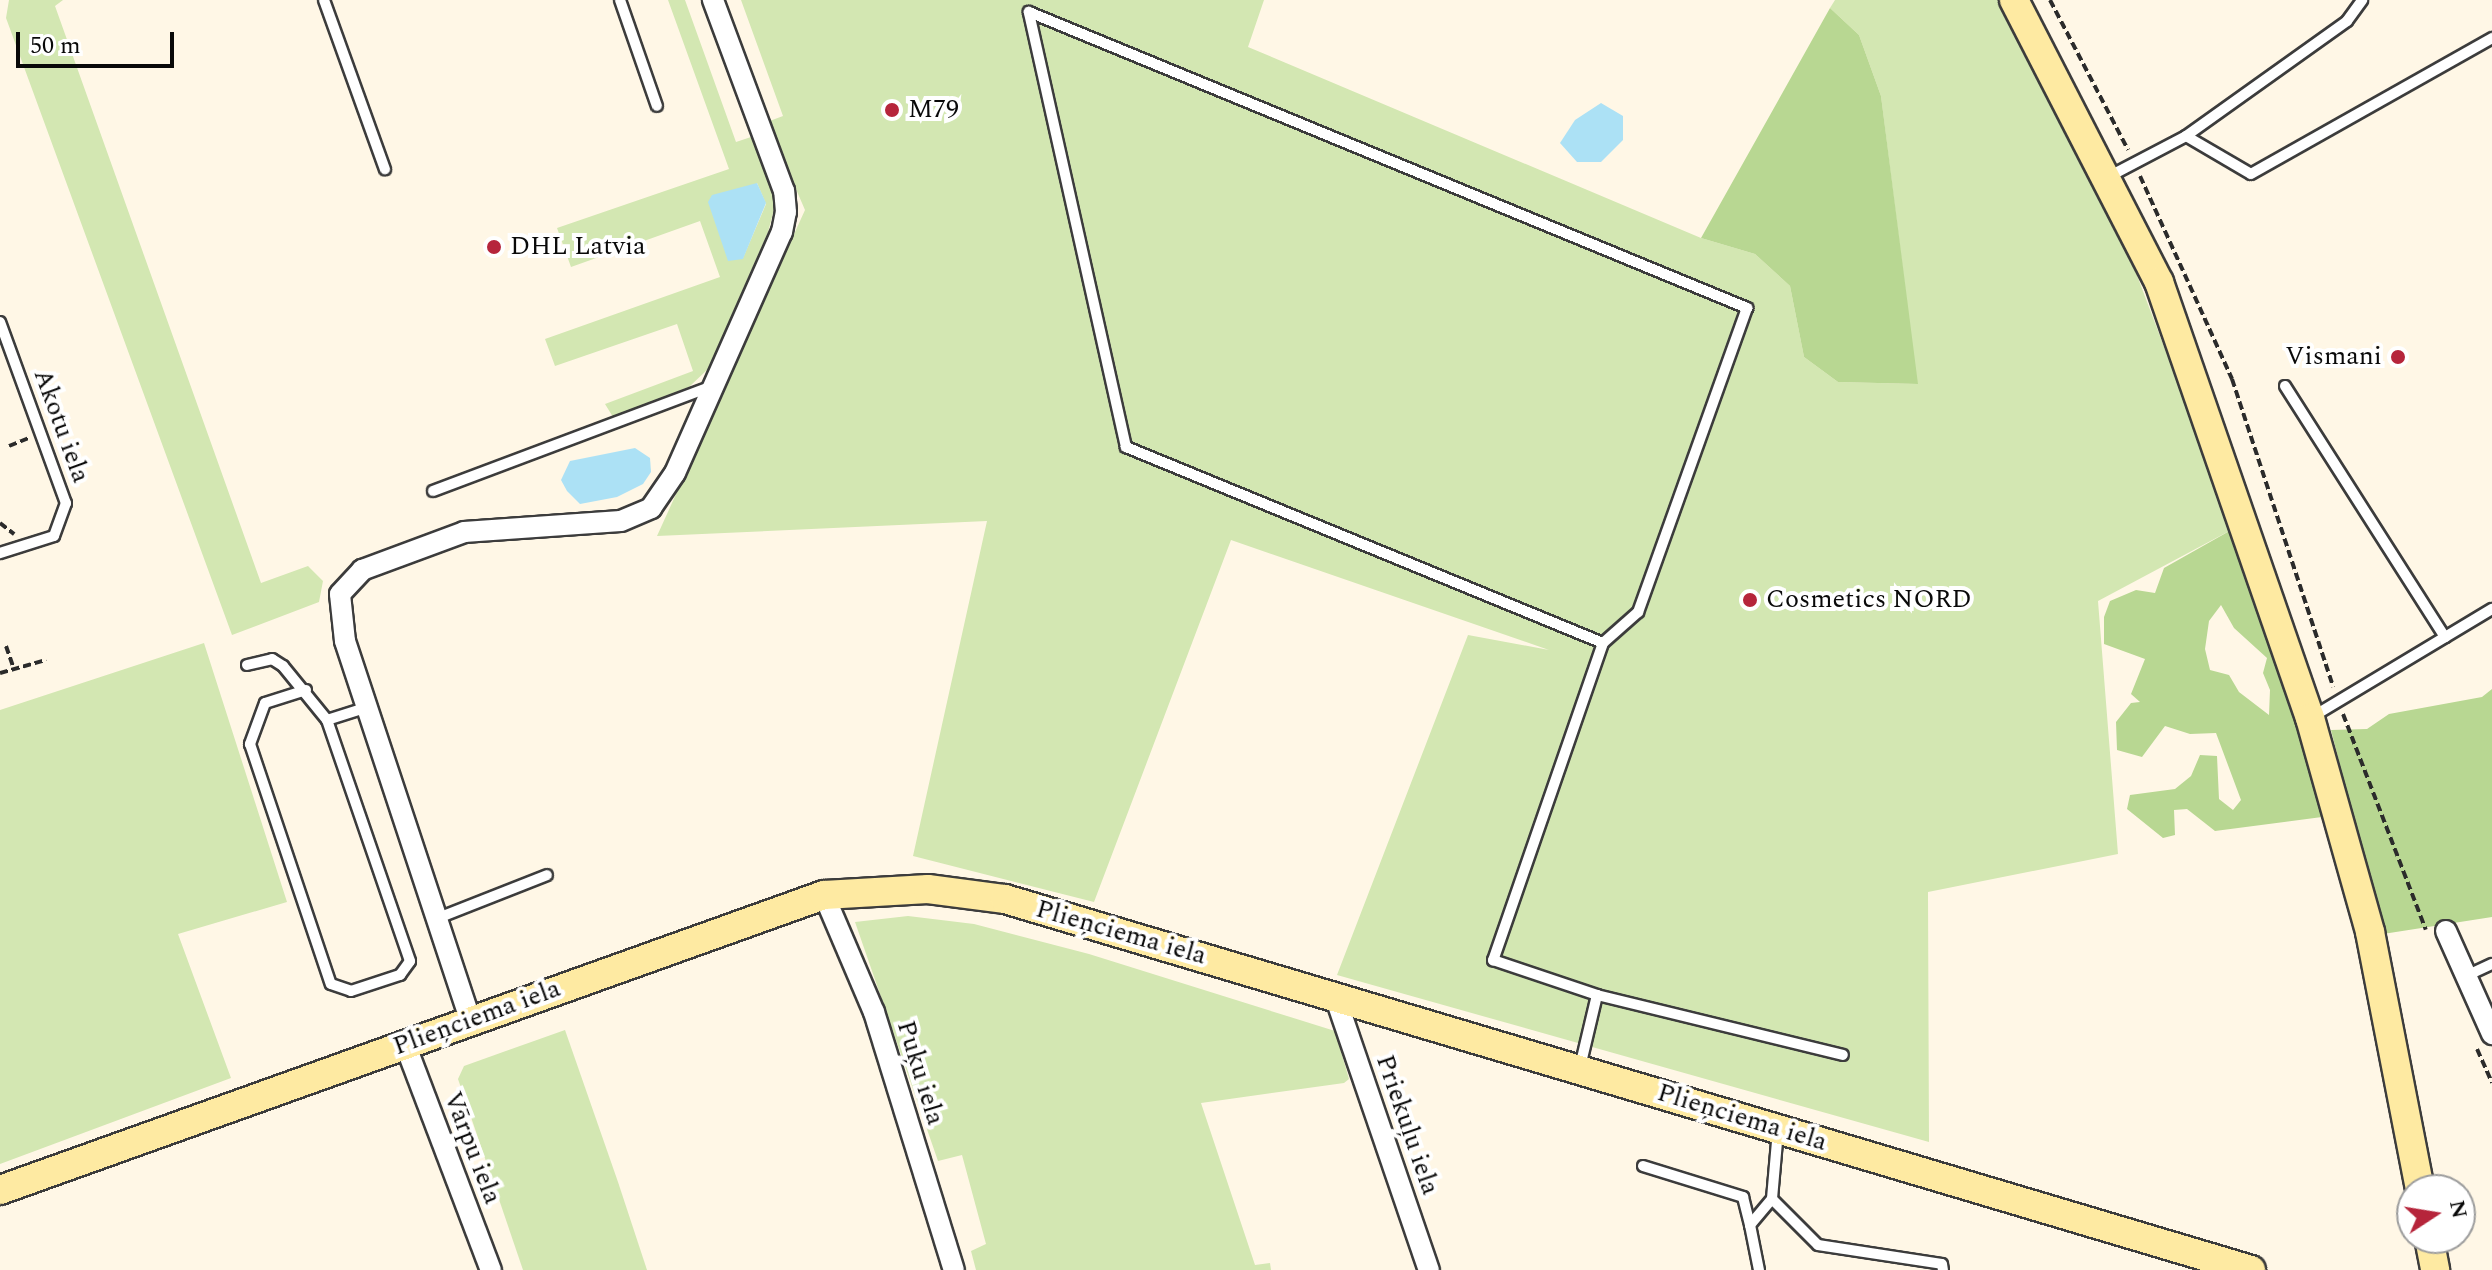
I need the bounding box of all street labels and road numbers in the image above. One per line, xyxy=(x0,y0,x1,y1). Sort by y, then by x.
street label: Akotu iela xyxy=(26,365,96,487)
street label: Plieņciema iela xyxy=(1032,894,1210,972)
street label: Plieņciema iela xyxy=(389,973,565,1063)
street label: Puķu iela xyxy=(889,1017,951,1129)
street label: Priekuļu iela xyxy=(1368,1051,1446,1199)
street label: Plieņciema iela xyxy=(1653,1077,1831,1159)
street label: Vārpu iela xyxy=(436,1087,508,1209)

